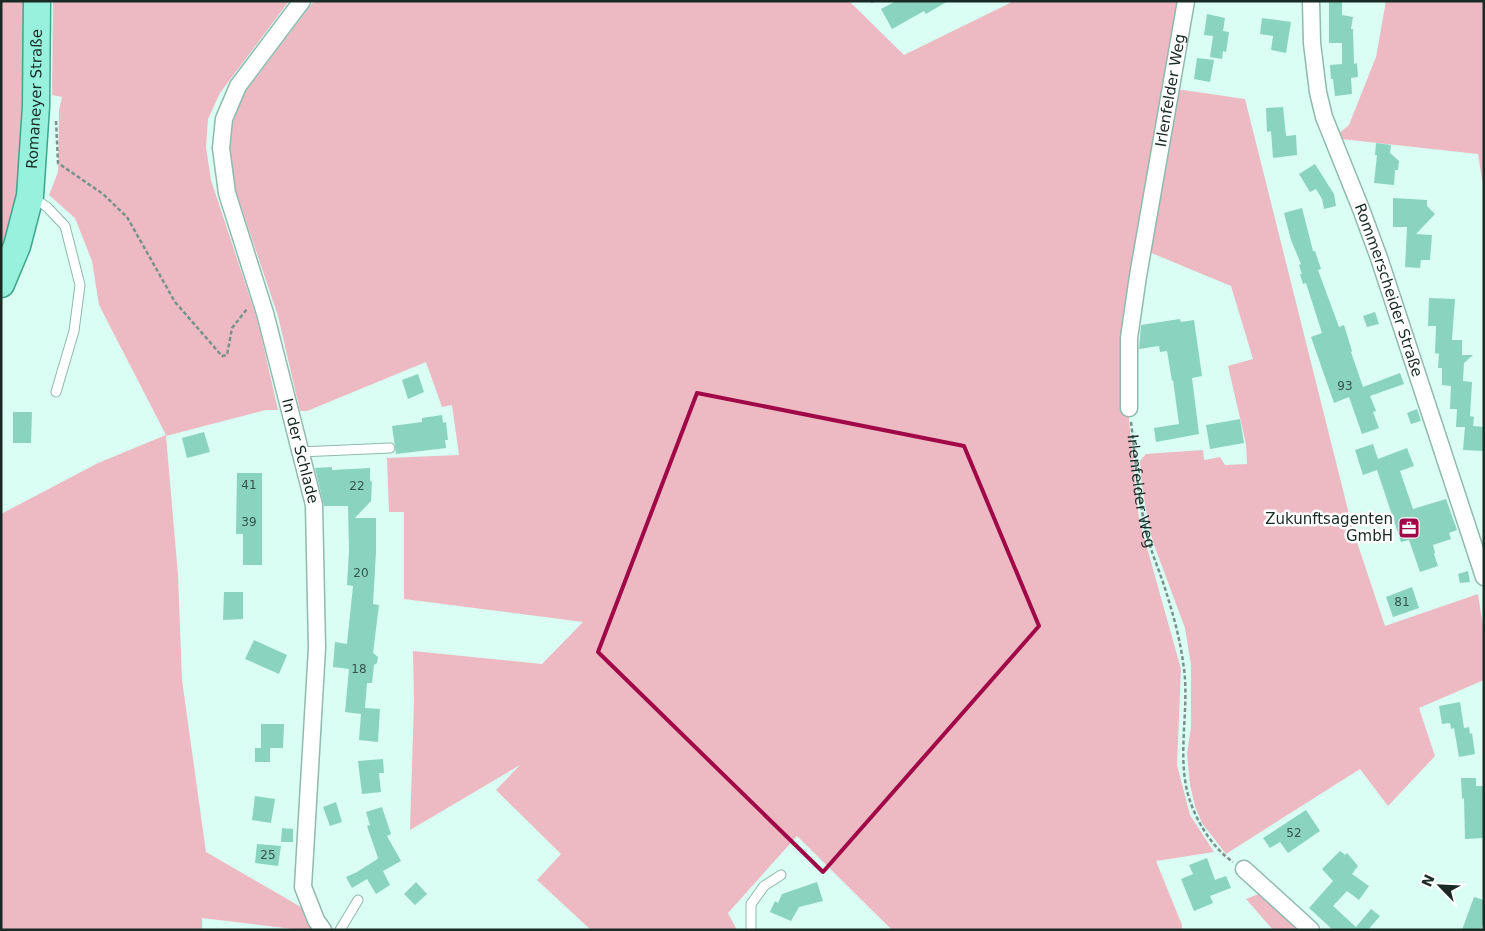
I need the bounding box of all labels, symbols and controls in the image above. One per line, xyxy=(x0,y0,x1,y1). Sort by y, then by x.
street label: Romaneyer Straße xyxy=(23,29,46,170)
street label: Irlenfelder Weg xyxy=(1152,32,1189,148)
street label: Rommerscheider Straße xyxy=(1351,201,1426,379)
house number: 93 xyxy=(1337,379,1353,393)
street label: In der Schlade xyxy=(278,396,322,505)
street label: Irlenfelder Weg xyxy=(1124,434,1159,550)
house number: 41 xyxy=(241,478,257,492)
house number: 22 xyxy=(349,479,365,493)
place label: Zukunftsagenten GmbH xyxy=(1265,510,1393,545)
house number: 39 xyxy=(241,515,257,529)
office icon: Zukunftsagenten GmbH xyxy=(1397,516,1421,540)
house number: 20 xyxy=(353,566,369,580)
house number: 81 xyxy=(1394,595,1410,609)
house number: 18 xyxy=(351,662,367,676)
house number: 52 xyxy=(1286,826,1302,840)
house number: 25 xyxy=(260,848,276,862)
north arrow xyxy=(1415,861,1465,911)
text: N xyxy=(1418,872,1438,889)

